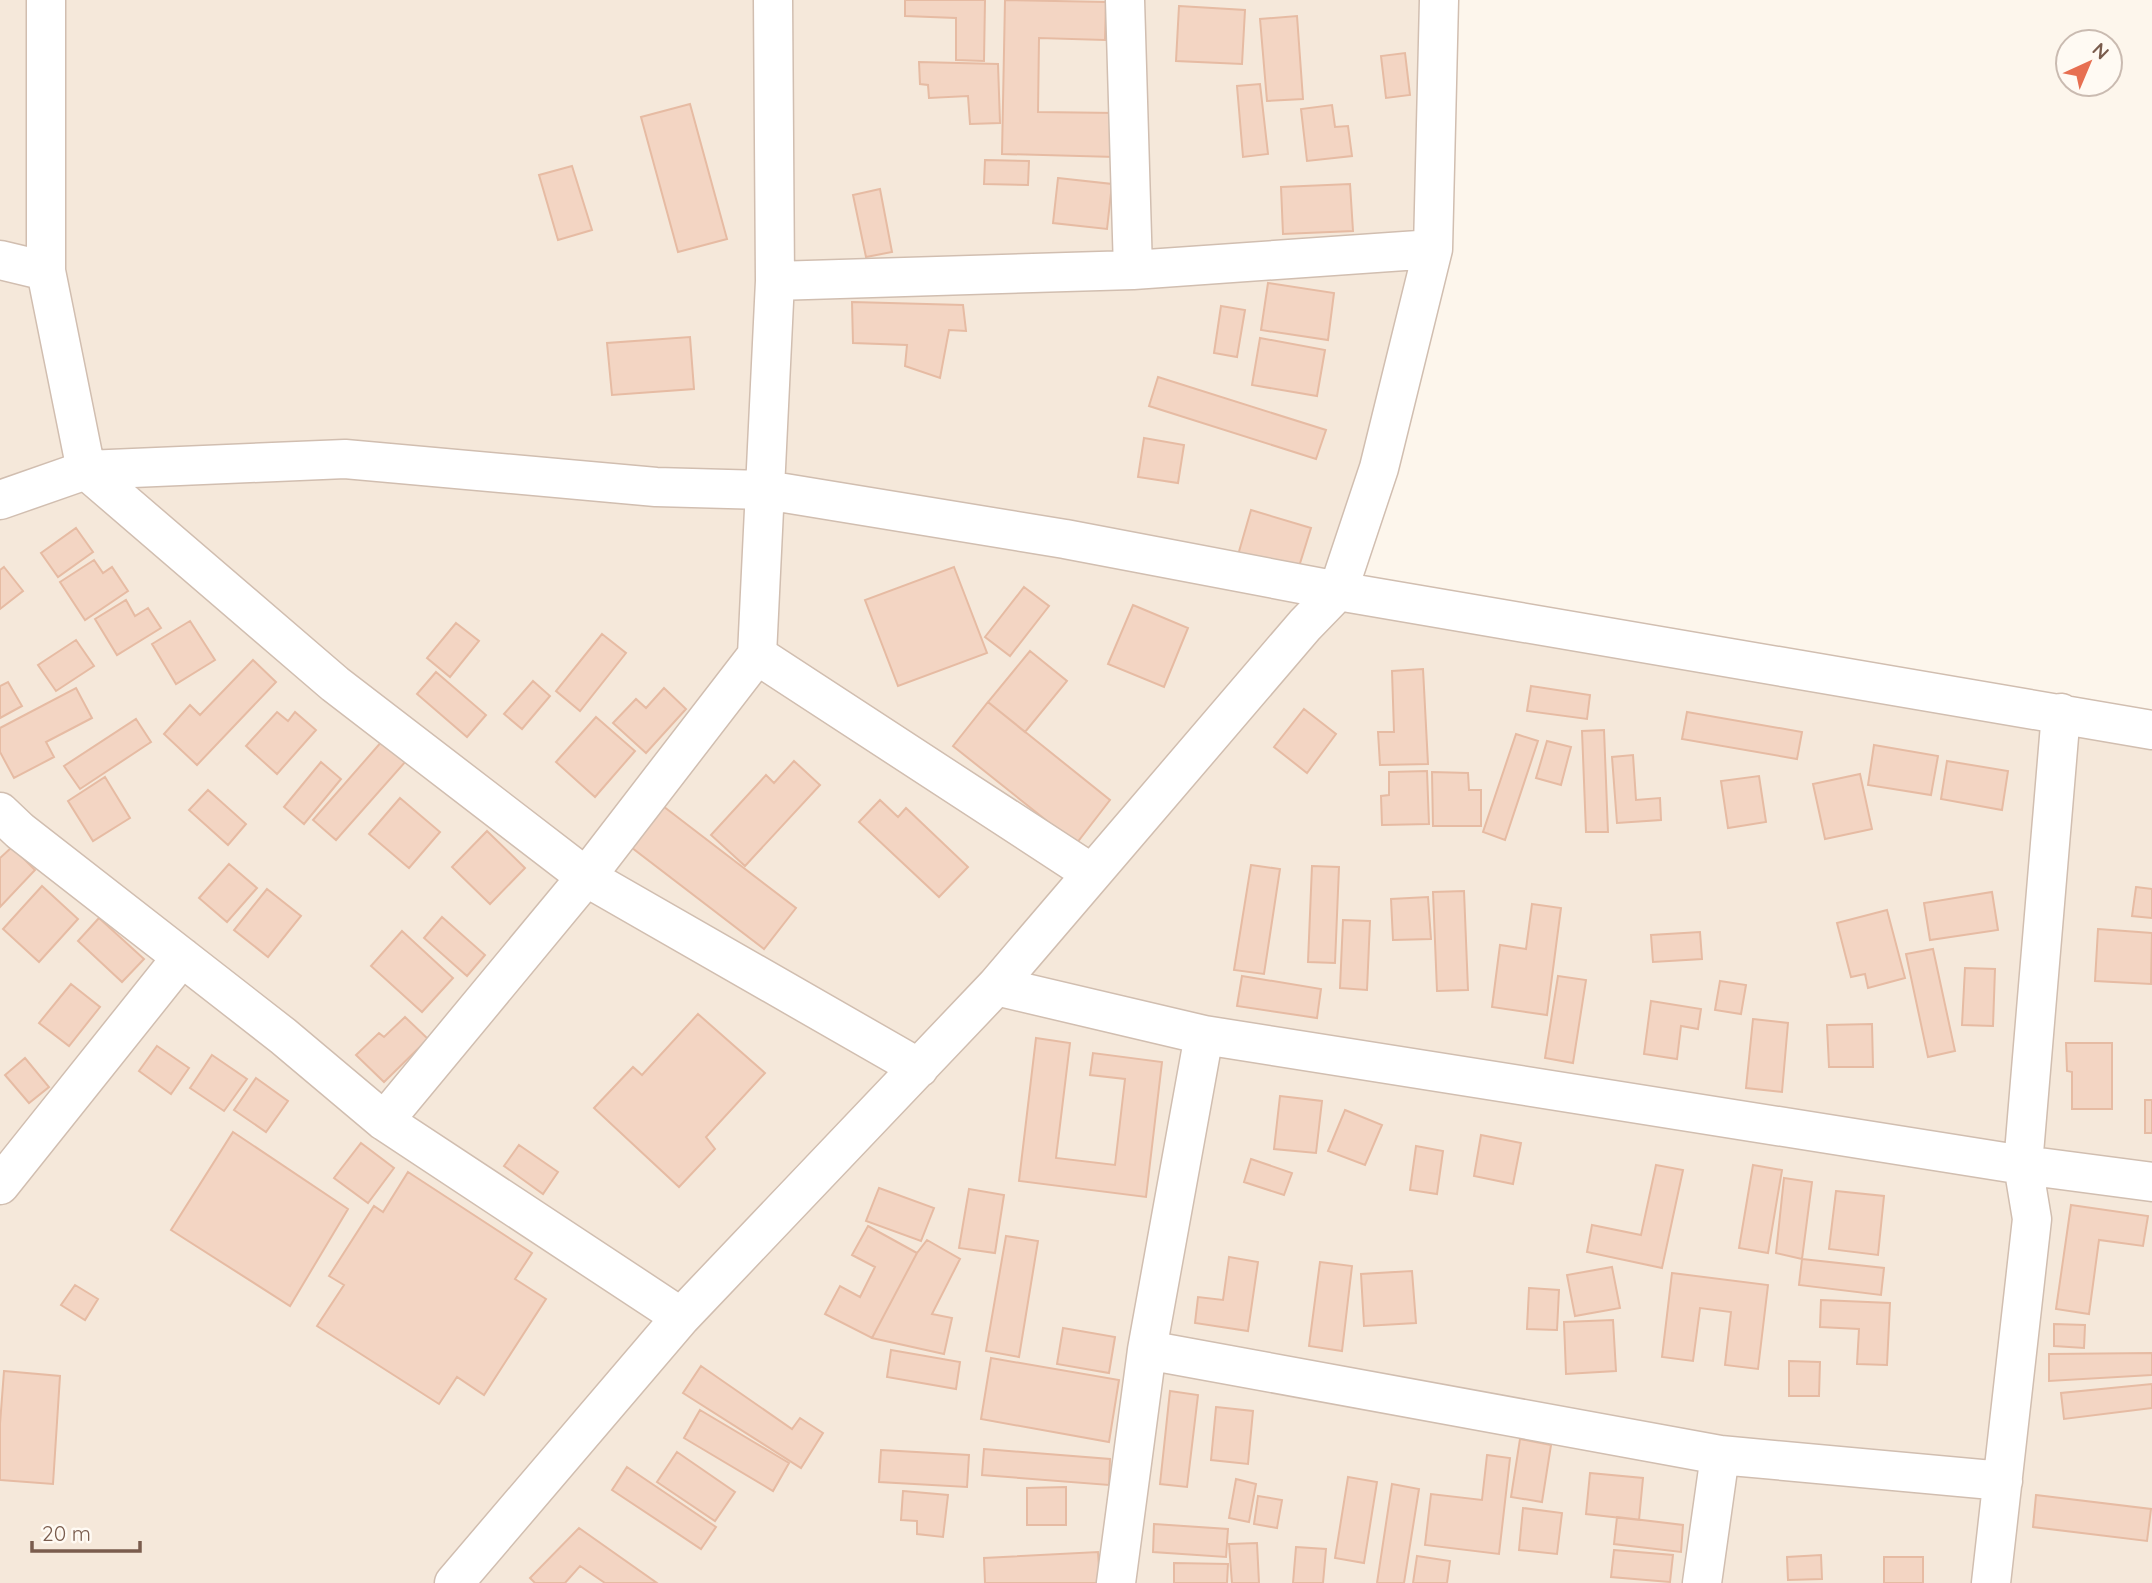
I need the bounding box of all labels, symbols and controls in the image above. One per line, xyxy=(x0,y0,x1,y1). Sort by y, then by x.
north arrow xyxy=(2054,28,2124,98)
text: N xyxy=(2087,37,2114,64)
scale bar xyxy=(32,1510,140,1554)
text: 20 m xyxy=(42,1520,91,1546)

